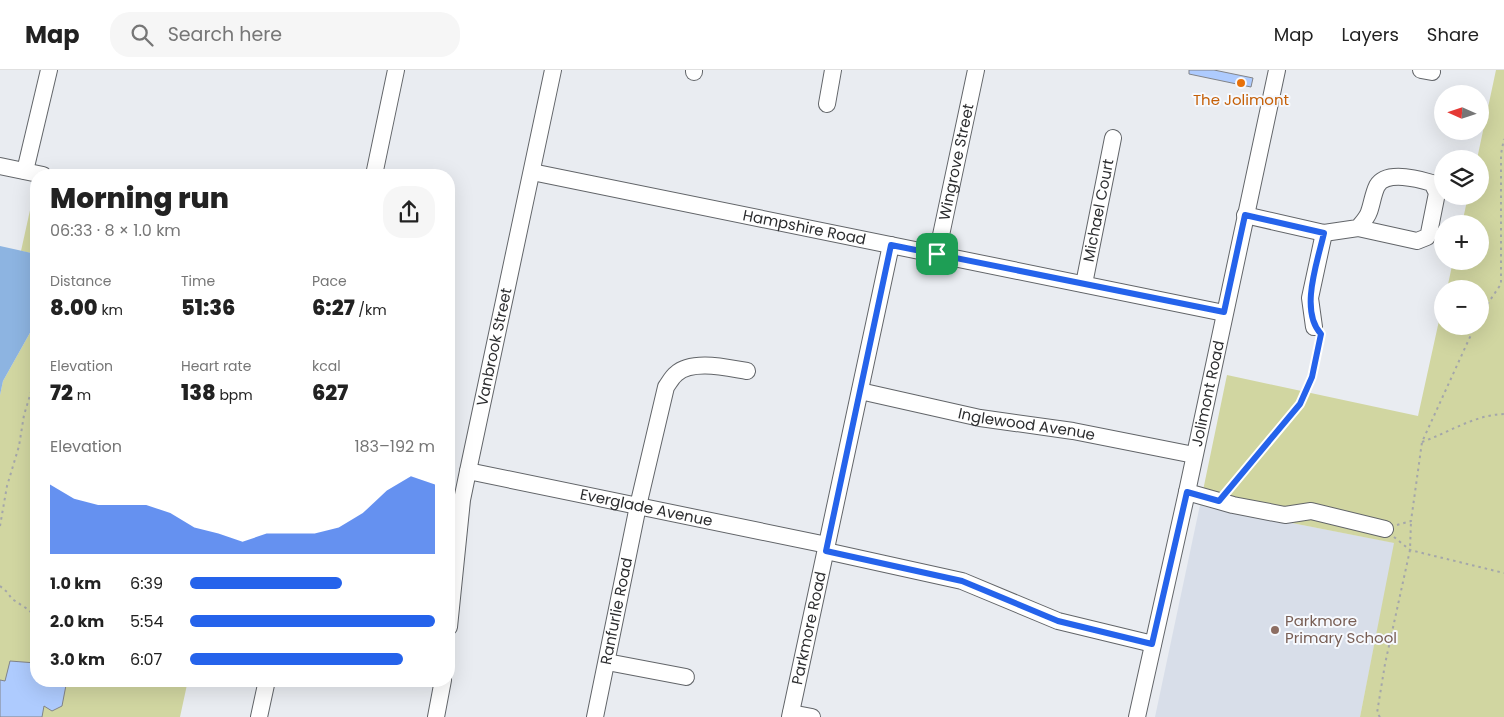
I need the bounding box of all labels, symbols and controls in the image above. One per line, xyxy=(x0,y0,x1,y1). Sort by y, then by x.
search box xyxy=(110,12,460,57)
text: Map xyxy=(25,18,80,51)
icon: search xyxy=(128,21,156,49)
text: Search here xyxy=(168,21,282,48)
text: Map xyxy=(1274,22,1314,47)
text: Layers xyxy=(1342,22,1399,47)
text: Share xyxy=(1427,22,1479,47)
marker: The Jolimont xyxy=(1235,77,1247,89)
north arrow xyxy=(1434,85,1489,140)
map controls xyxy=(1434,85,1489,335)
place label: The Jolimont xyxy=(1193,89,1289,110)
street label: Wingrove Street xyxy=(933,102,979,222)
button: layers xyxy=(1434,150,1489,205)
street label: Michael Court xyxy=(1078,157,1119,264)
text: Morning run xyxy=(50,179,229,218)
button: share xyxy=(383,186,435,238)
street label: Hampshire Road xyxy=(741,204,868,250)
button: + xyxy=(1434,215,1489,270)
text: 06:33 · 8 × 1.0 km xyxy=(50,219,181,242)
pin xyxy=(916,233,958,275)
icon: arrive xyxy=(923,240,951,268)
text: Distance xyxy=(50,271,111,291)
text: Time xyxy=(181,271,215,291)
text: Pace xyxy=(312,271,347,291)
button: − xyxy=(1434,280,1489,335)
street label: Vanbrook Street xyxy=(471,286,517,408)
text: 8.00 xyxy=(50,293,98,322)
text: 51:36 xyxy=(181,293,235,322)
text: 6:27 xyxy=(312,293,355,322)
text: km xyxy=(98,300,123,320)
text: /km xyxy=(355,300,387,320)
street label: Jolimont Road xyxy=(1186,339,1229,449)
text: Elevation xyxy=(50,356,113,376)
text: Heart rate xyxy=(181,356,251,376)
text: kcal xyxy=(312,356,341,376)
text: 72 xyxy=(50,378,73,407)
text: 138 xyxy=(181,378,216,407)
text: 627 xyxy=(312,378,348,407)
text: m xyxy=(73,385,91,405)
text: bpm xyxy=(216,385,253,405)
street label: Inglewood Avenue xyxy=(956,402,1097,445)
text: Elevation xyxy=(50,435,122,458)
text: 183–192 m xyxy=(354,435,435,458)
street label: Everglade Avenue xyxy=(578,483,715,531)
street label: Ranfurlie Road xyxy=(595,556,637,666)
street label: Parkmore Road xyxy=(786,569,831,686)
text: 1.0 km xyxy=(50,572,101,595)
text: 6:39 xyxy=(130,572,163,595)
text: 2.0 km xyxy=(50,610,104,633)
text: 5:54 xyxy=(130,610,164,633)
place label: Parkmore Primary School xyxy=(1285,610,1397,648)
marker: Parkmore Primary School xyxy=(1269,624,1281,636)
text: 3.0 km xyxy=(50,648,105,671)
text: 6:07 xyxy=(130,648,162,671)

